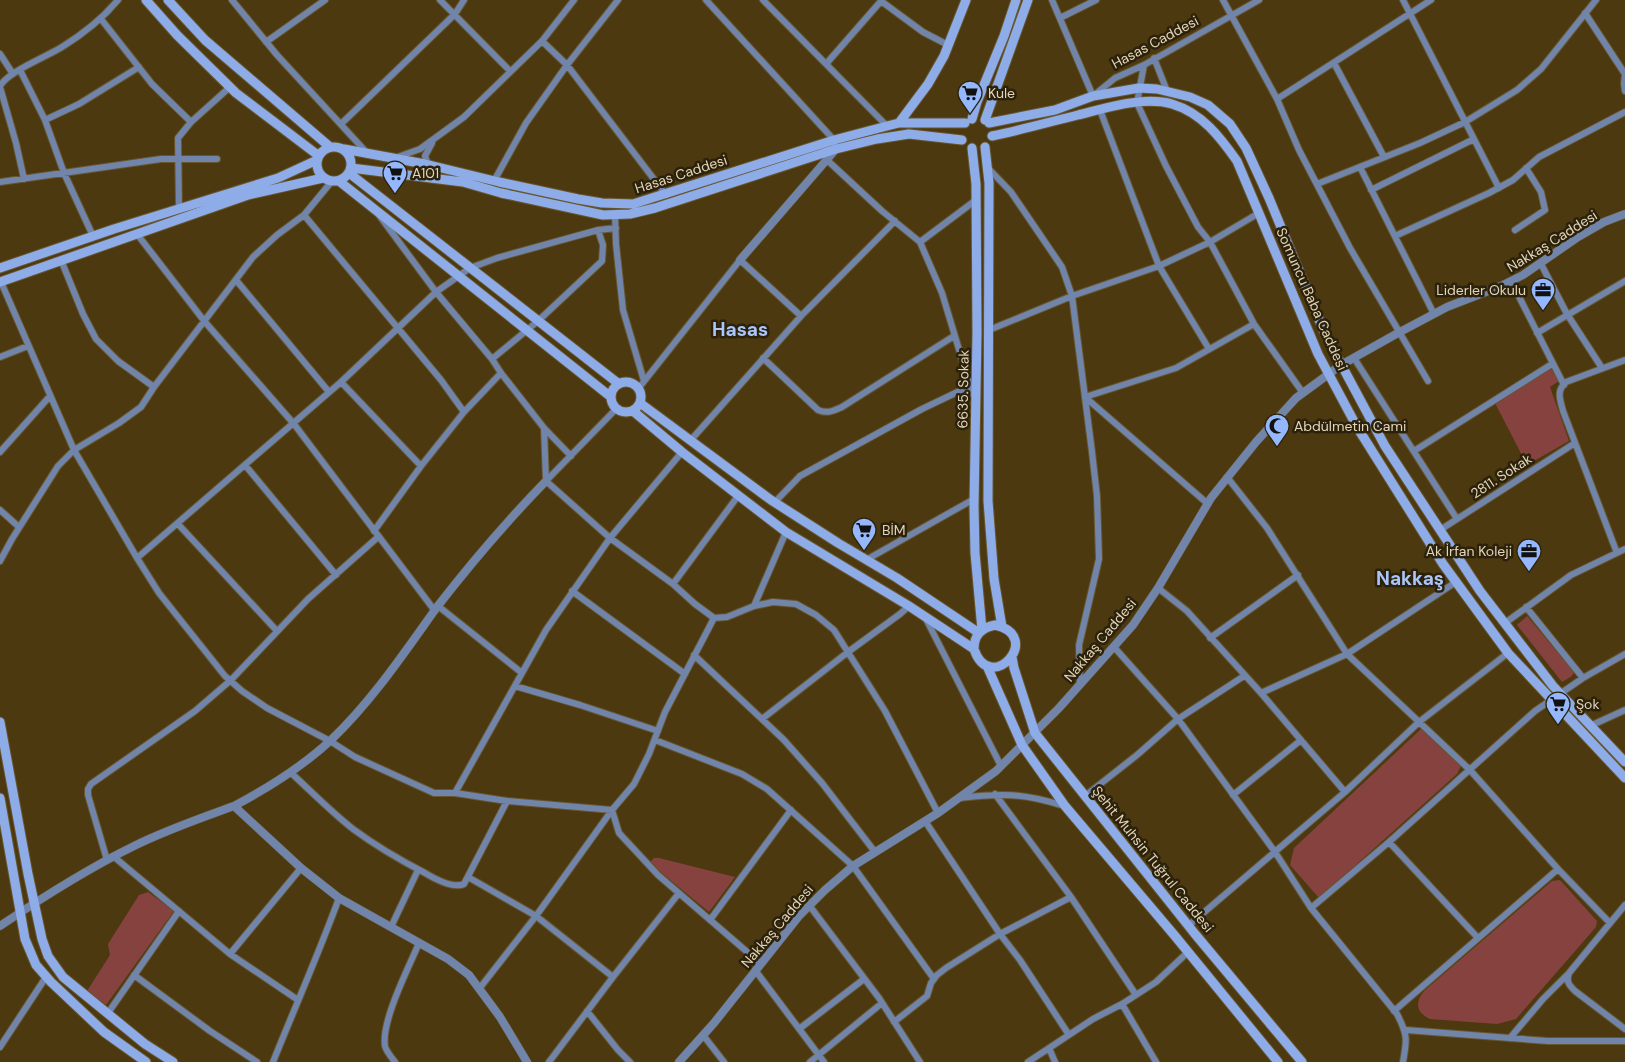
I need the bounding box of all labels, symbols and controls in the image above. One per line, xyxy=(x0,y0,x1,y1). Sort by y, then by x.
street label: Hasas Caddesi xyxy=(1108,11,1202,73)
supermarket icon: Kule xyxy=(957,80,983,114)
place label: Kule xyxy=(988,84,1015,102)
street label: Hasas Caddesi xyxy=(633,151,729,197)
supermarket icon: A101 xyxy=(382,160,408,194)
place label: A101 xyxy=(412,164,439,182)
street label: Nakkaş Caddesi xyxy=(1503,206,1601,276)
street label: Somuncu Baba Caddesi xyxy=(1272,225,1352,373)
office icon: Liderler Okulu xyxy=(1530,277,1556,311)
place label: Liderler Okulu xyxy=(1436,281,1526,299)
district label: Hasas xyxy=(712,317,768,342)
street label: 6635. Sokak xyxy=(953,349,973,429)
mosque icon: Abdülmetin Cami xyxy=(1264,413,1290,447)
place label: Abdülmetin Cami xyxy=(1294,417,1406,435)
street label: 2811. Sokak xyxy=(1467,450,1535,502)
supermarket icon: BİM xyxy=(851,517,877,551)
place label: BİM xyxy=(882,521,906,539)
office icon: Ak İrfan Koleji xyxy=(1516,538,1542,572)
place label: Ak İrfan Koleji xyxy=(1426,542,1512,560)
district label: Nakkaş xyxy=(1376,566,1444,591)
street label: Nakkaş Caddesi xyxy=(1060,595,1140,685)
supermarket icon: Şok xyxy=(1545,691,1571,725)
place label: Şok xyxy=(1576,695,1599,713)
street label: Şehit Muhsin Tuğrul Caddesi xyxy=(1088,782,1218,936)
street label: Nakkaş Caddesi xyxy=(737,881,817,971)

